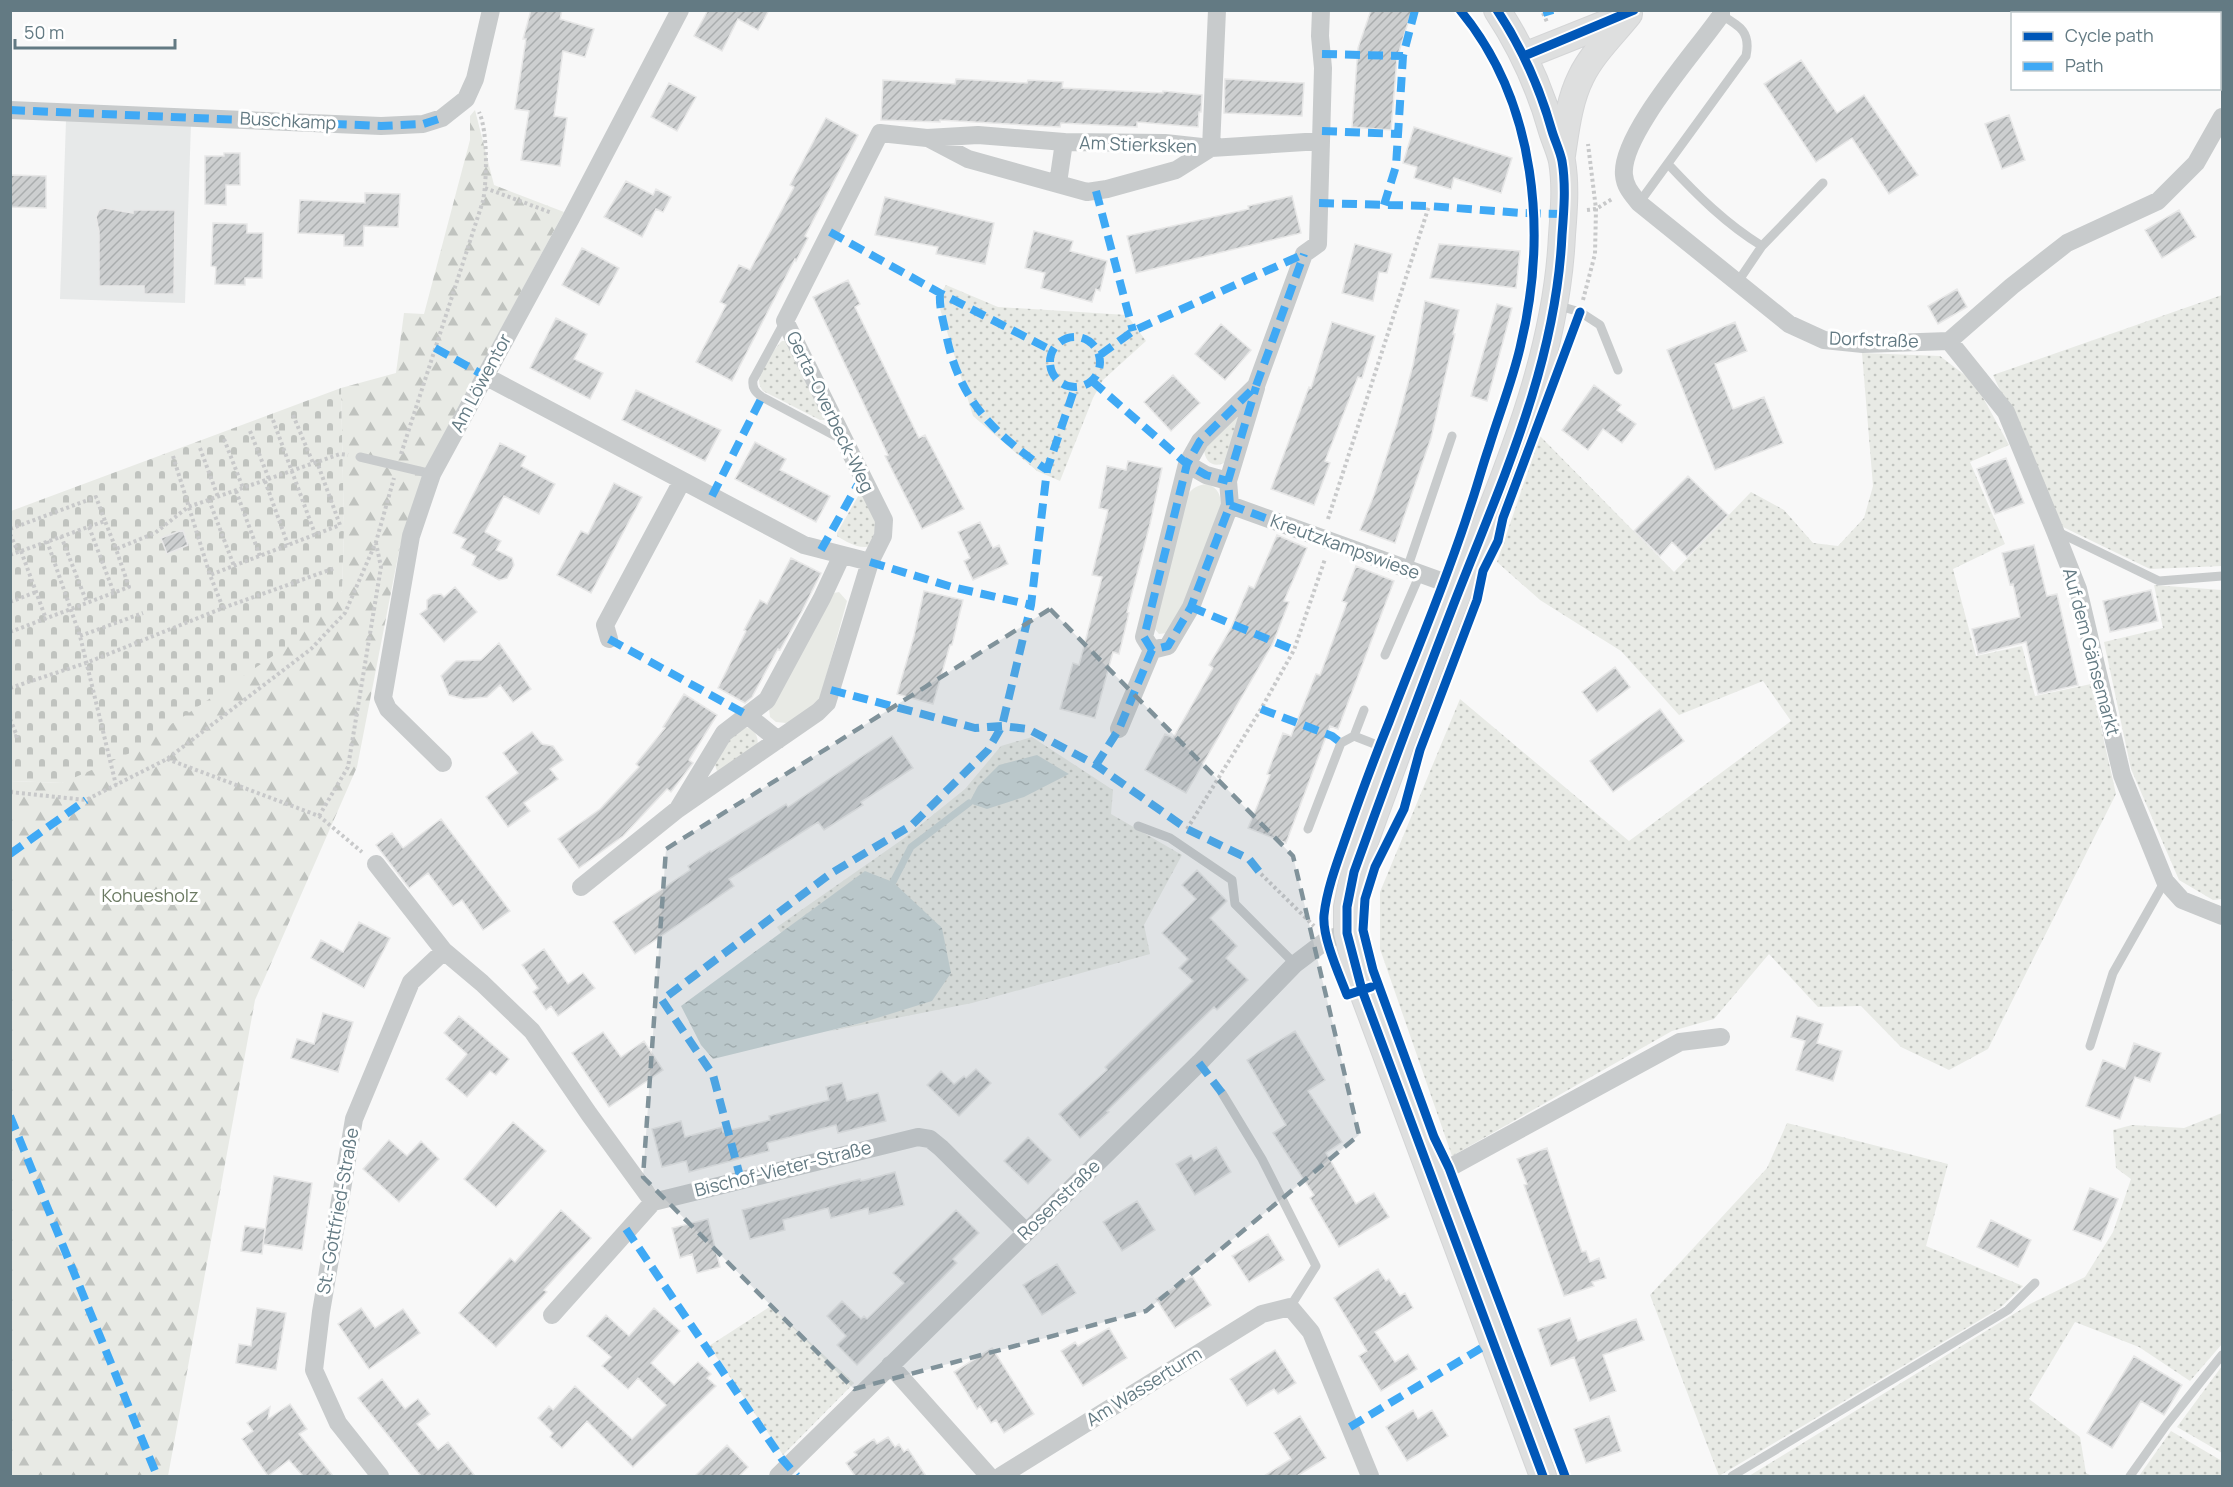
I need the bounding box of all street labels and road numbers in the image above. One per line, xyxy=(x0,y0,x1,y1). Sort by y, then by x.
street label: Buschkamp xyxy=(239,105,337,135)
street label: Am Stierksken xyxy=(1079,130,1197,158)
street label: Dorfstraße xyxy=(1829,325,1919,353)
street label: Gerta-Overbeck-Weg xyxy=(781,327,880,496)
street label: Am Löwentor xyxy=(444,329,516,436)
street label: Kreutzkampswiese xyxy=(1267,508,1423,584)
street label: Auf dem Gänsemarkt xyxy=(2058,565,2126,738)
street label: St.-Gottfried-Straße xyxy=(311,1126,363,1296)
street label: Bischof-Vieter-Straße xyxy=(692,1134,874,1202)
street label: Rosenstraße xyxy=(1012,1154,1105,1245)
street label: Am Wasserturm xyxy=(1081,1341,1206,1431)

